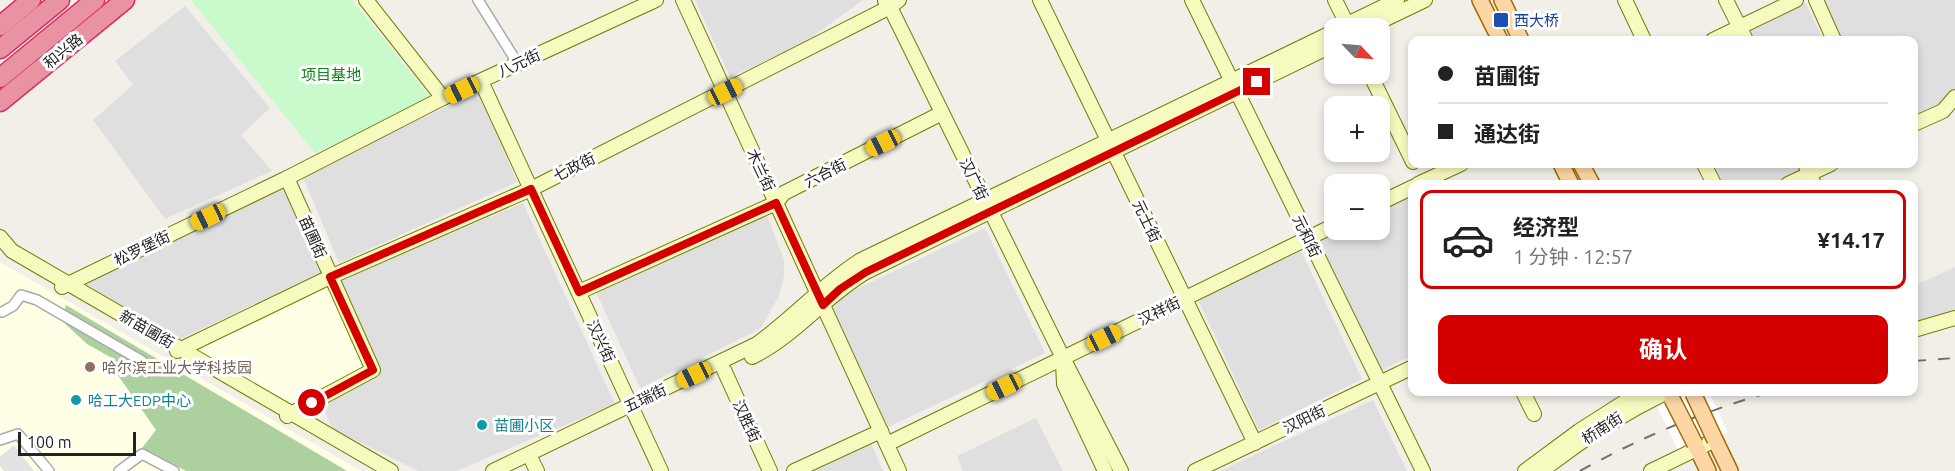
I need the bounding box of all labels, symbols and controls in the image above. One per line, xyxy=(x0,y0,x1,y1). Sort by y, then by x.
marker: 西大桥 xyxy=(1492,11,1510,29)
place label: 西大桥 xyxy=(1514,12,1559,29)
north arrow xyxy=(1324,18,1390,84)
map controls xyxy=(1324,18,1390,240)
street label: 和兴路 xyxy=(40,30,86,72)
street label: 八元街 xyxy=(495,46,543,80)
text: 苗圃街 xyxy=(1474,63,1540,88)
park label: 项目基地 xyxy=(301,66,361,83)
route end xyxy=(1243,68,1270,95)
car xyxy=(442,74,482,106)
car xyxy=(705,76,745,108)
button: + xyxy=(1324,96,1390,162)
text: 通达街 xyxy=(1474,121,1540,146)
car xyxy=(863,127,903,159)
street label: 木兰街 xyxy=(744,146,778,194)
street label: 七政街 xyxy=(550,149,598,185)
street label: 六合街 xyxy=(801,155,849,191)
street label: 汉广街 xyxy=(956,155,992,203)
button: − xyxy=(1324,174,1390,240)
street label: 元士街 xyxy=(1129,197,1165,245)
car xyxy=(188,201,228,233)
street label: 元和街 xyxy=(1289,212,1325,260)
street label: 苗圃街 xyxy=(296,213,330,261)
icon: car xyxy=(1441,213,1495,267)
text: 经济型 xyxy=(1513,214,1579,239)
street label: 松罗堡街 xyxy=(111,227,173,269)
text: ¥14.17 xyxy=(1818,227,1885,252)
text: 1 分钟 · 12:57 xyxy=(1513,245,1633,268)
street label: 汉祥街 xyxy=(1135,293,1183,329)
street label: 新苗圃街 xyxy=(117,307,177,351)
button: 确认 xyxy=(1438,315,1888,384)
street label: 汉兴街 xyxy=(584,317,618,365)
car xyxy=(1084,322,1124,354)
place label: 哈尔滨工业大学科技园 xyxy=(102,359,252,376)
car xyxy=(674,359,714,391)
marker: 哈尔滨工业大学科技园 xyxy=(83,360,97,374)
car xyxy=(984,371,1024,403)
street label: 五瑞街 xyxy=(621,380,669,416)
route start xyxy=(298,389,325,416)
place label: 哈工大EDP中心 xyxy=(88,392,191,409)
marker: 哈工大EDP中心 xyxy=(69,393,83,407)
street label: 汉胜街 xyxy=(730,397,764,445)
street label: 汉阳街 xyxy=(1280,401,1328,437)
street label: 桥南街 xyxy=(1578,409,1626,447)
place label: 苗圃小区 xyxy=(494,417,554,434)
marker: 苗圃小区 xyxy=(475,418,489,432)
scale bar xyxy=(18,429,136,456)
text: 100 m xyxy=(27,433,72,451)

